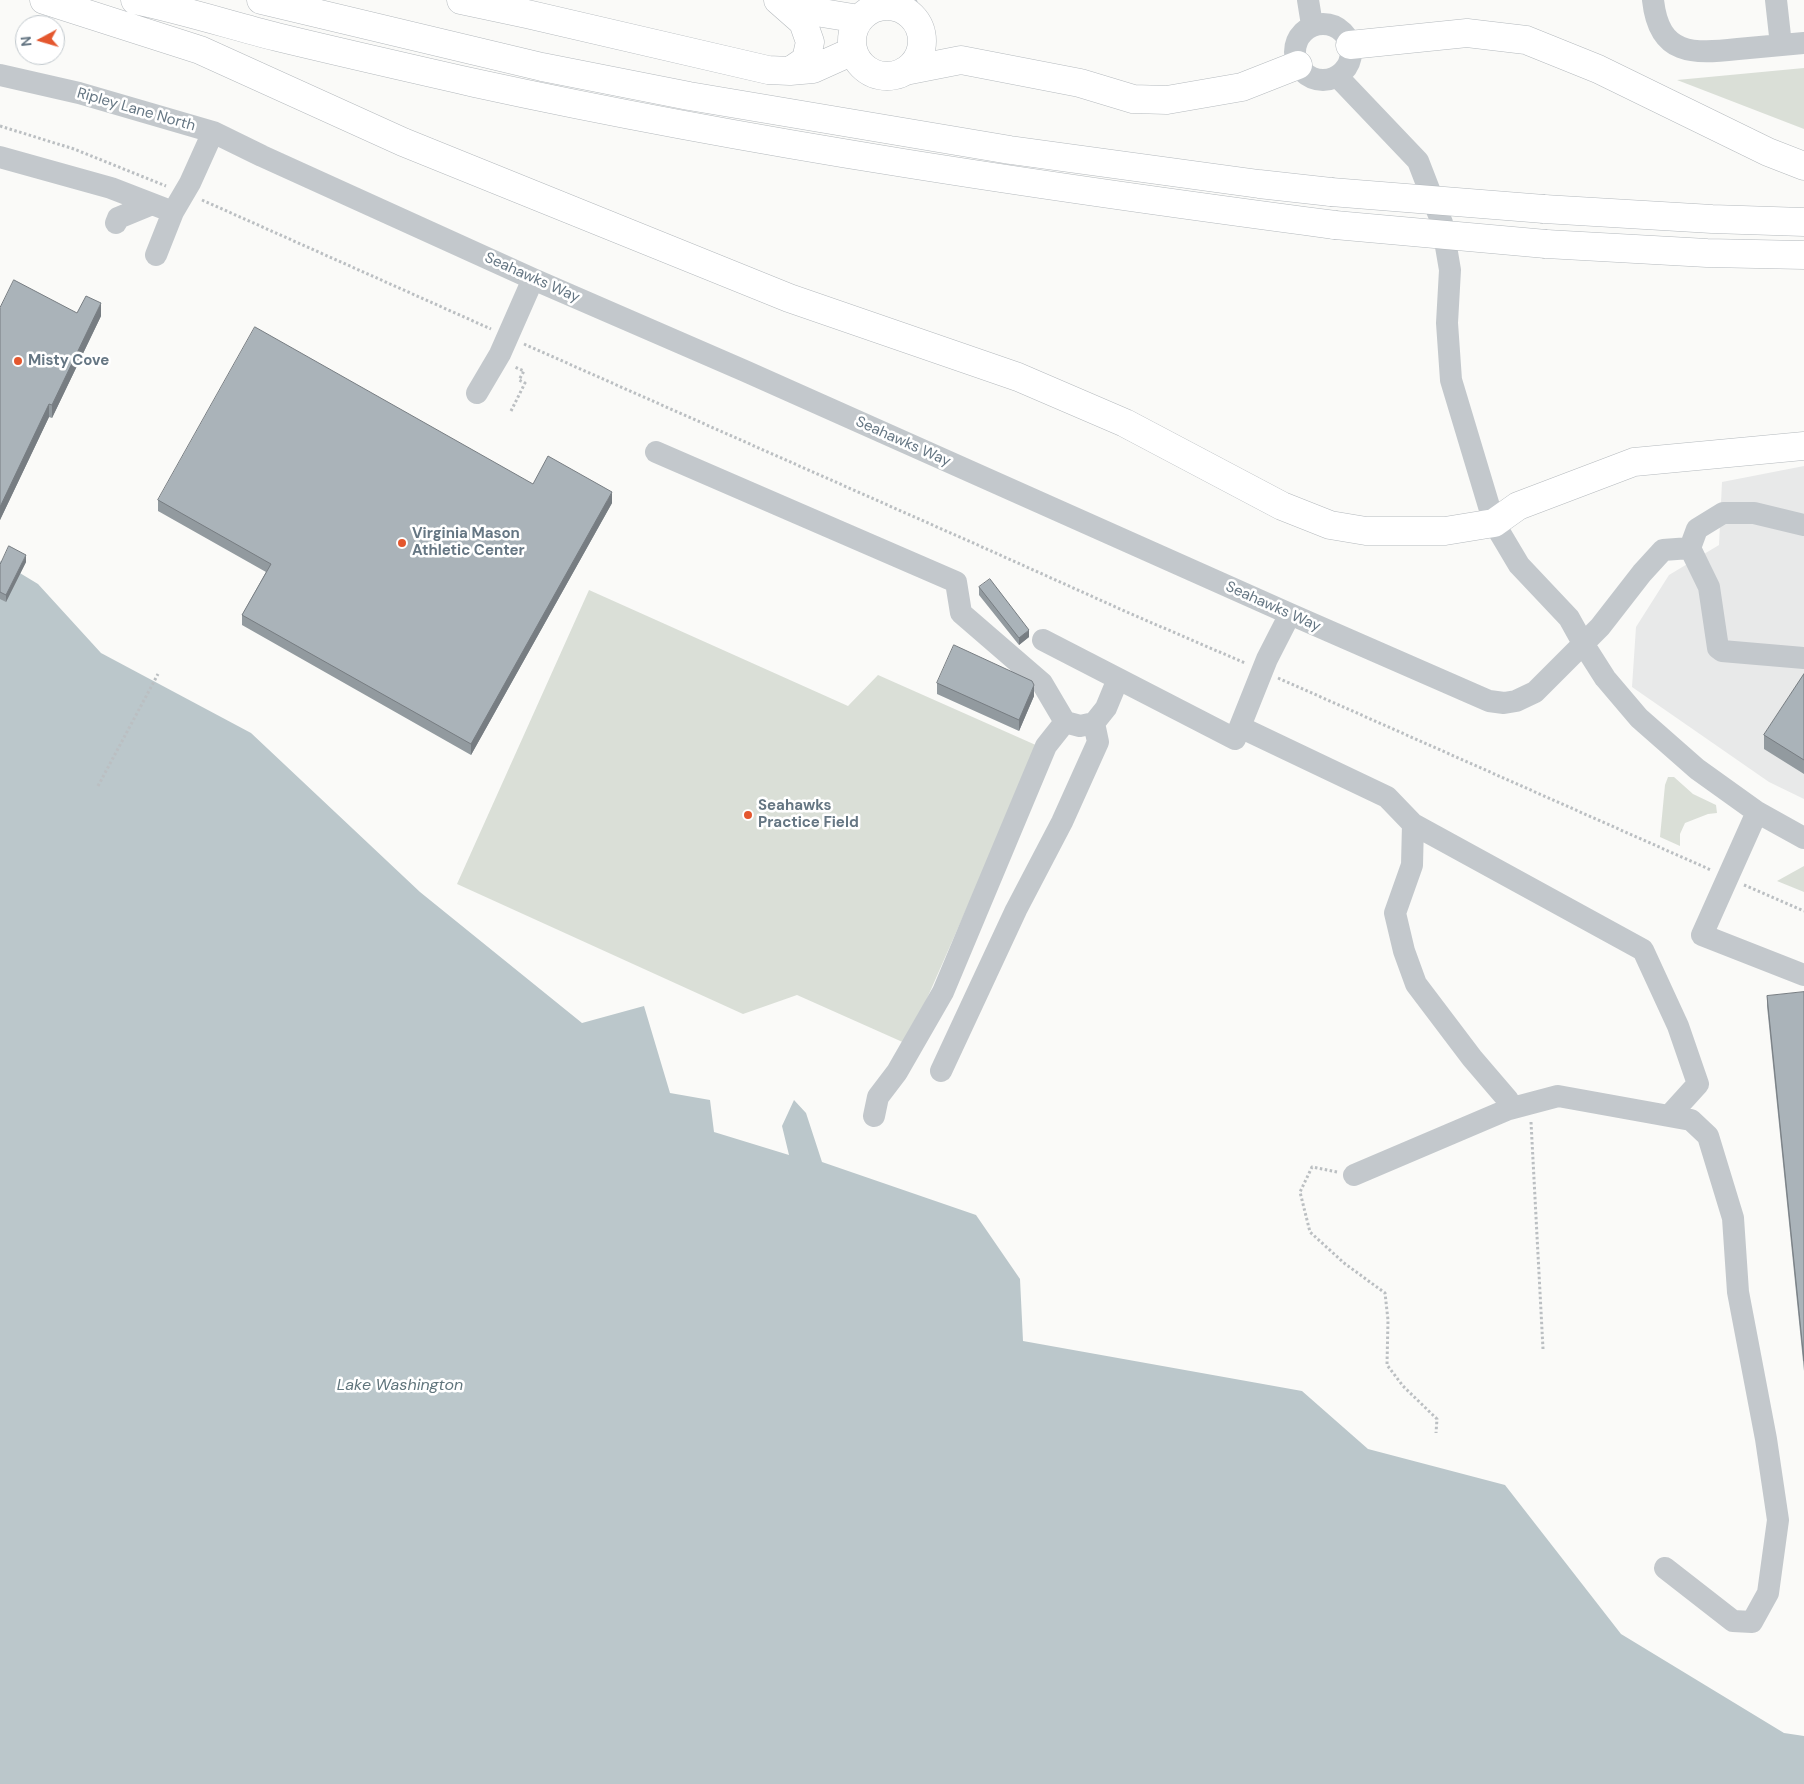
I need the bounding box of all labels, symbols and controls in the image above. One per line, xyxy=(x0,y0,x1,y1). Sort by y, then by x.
north arrow xyxy=(15,15,65,65)
text: N xyxy=(17,35,36,47)
street label: Ripley Lane North xyxy=(75,84,197,136)
street label: Seahawks Way xyxy=(482,249,582,307)
place label: Misty Cove xyxy=(28,352,109,370)
marker: Misty Cove xyxy=(12,355,24,367)
street label: Seahawks Way xyxy=(853,413,953,471)
place label: Virginia Mason Athletic Center xyxy=(412,525,525,560)
marker: Virginia Mason Athletic Center xyxy=(396,537,408,549)
street label: Seahawks Way xyxy=(1223,578,1323,636)
place label: Seahawks Practice Field xyxy=(758,797,859,832)
marker: Seahawks Practice Field xyxy=(742,809,754,821)
water label: Lake Washington xyxy=(337,1376,463,1396)

